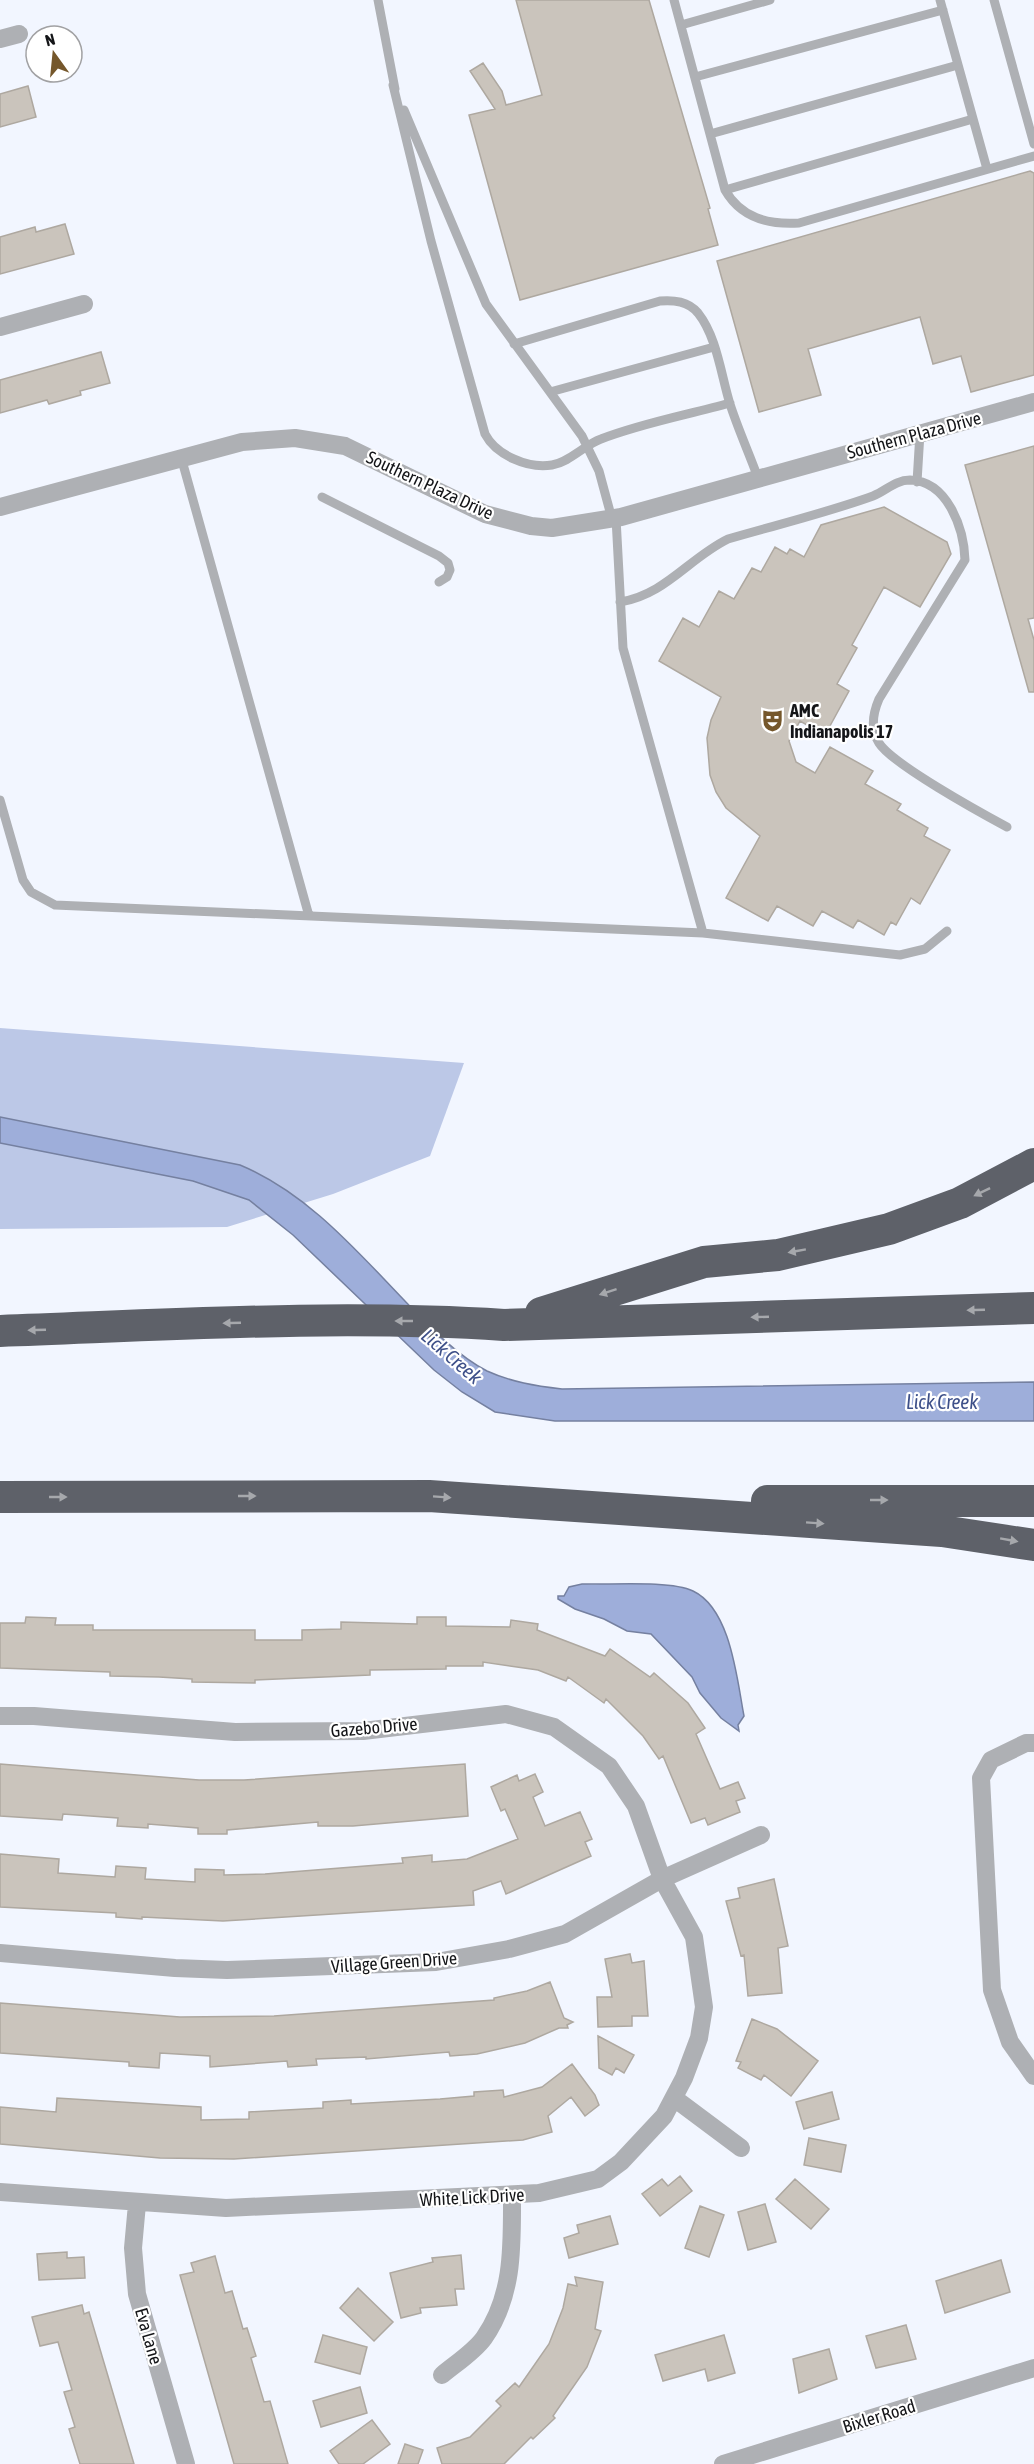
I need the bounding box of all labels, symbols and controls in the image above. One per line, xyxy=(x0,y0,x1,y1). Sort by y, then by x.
north arrow xyxy=(24,24,84,84)
text: N xyxy=(43,30,57,49)
street label: Southern Plaza Drive xyxy=(845,407,983,463)
street label: Southern Plaza Drive xyxy=(363,446,497,524)
place label: AMC Indianapolis 17 xyxy=(789,700,893,742)
theatre icon: AMC Indianapolis 17 xyxy=(759,707,785,733)
one-way arrow xyxy=(974,1187,991,1196)
one-way arrow xyxy=(788,1247,807,1256)
one-way arrow xyxy=(599,1288,617,1297)
one-way arrow xyxy=(966,1305,985,1314)
one-way arrow xyxy=(750,1312,769,1321)
one-way arrow xyxy=(394,1316,413,1326)
one-way arrow xyxy=(223,1319,242,1328)
water label: Lick Creek xyxy=(417,1324,487,1388)
one-way arrow xyxy=(28,1325,47,1334)
water label: Lick Creek xyxy=(906,1390,978,1413)
one-way arrow xyxy=(238,1491,257,1501)
one-way arrow xyxy=(49,1492,68,1502)
one-way arrow xyxy=(433,1492,452,1501)
one-way arrow xyxy=(869,1495,888,1505)
one-way arrow xyxy=(806,1518,825,1528)
one-way arrow xyxy=(1000,1536,1019,1545)
street label: Gazebo Drive xyxy=(330,1713,418,1741)
street label: Village Green Drive xyxy=(330,1947,458,1977)
street label: White Lick Drive xyxy=(419,2184,525,2210)
street label: Eva Lane xyxy=(131,2305,167,2367)
street label: Bixler Road xyxy=(840,2395,918,2437)

